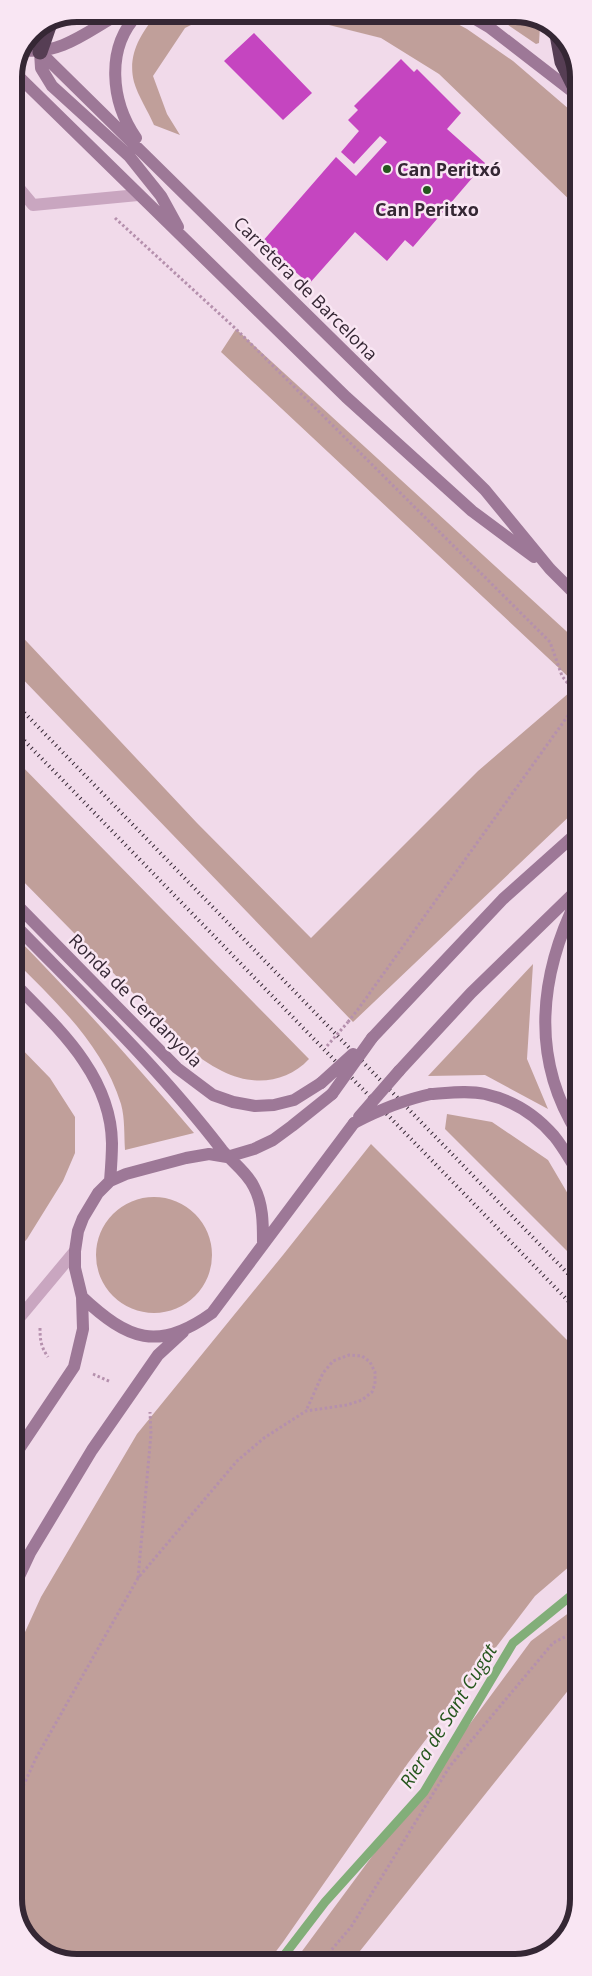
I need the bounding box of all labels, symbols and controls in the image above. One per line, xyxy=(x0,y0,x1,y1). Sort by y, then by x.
place label: Can Peritxó xyxy=(397,157,501,181)
marker: Can Peritxó xyxy=(381,163,393,175)
marker: Can Peritxo xyxy=(421,184,433,196)
place label: Can Peritxo xyxy=(375,197,479,221)
street label: Carretera de Barcelona xyxy=(229,211,383,365)
street label: Ronda de Cerdanyola xyxy=(64,928,208,1072)
water label: Riera de Sant Cugat xyxy=(393,1638,503,1793)

